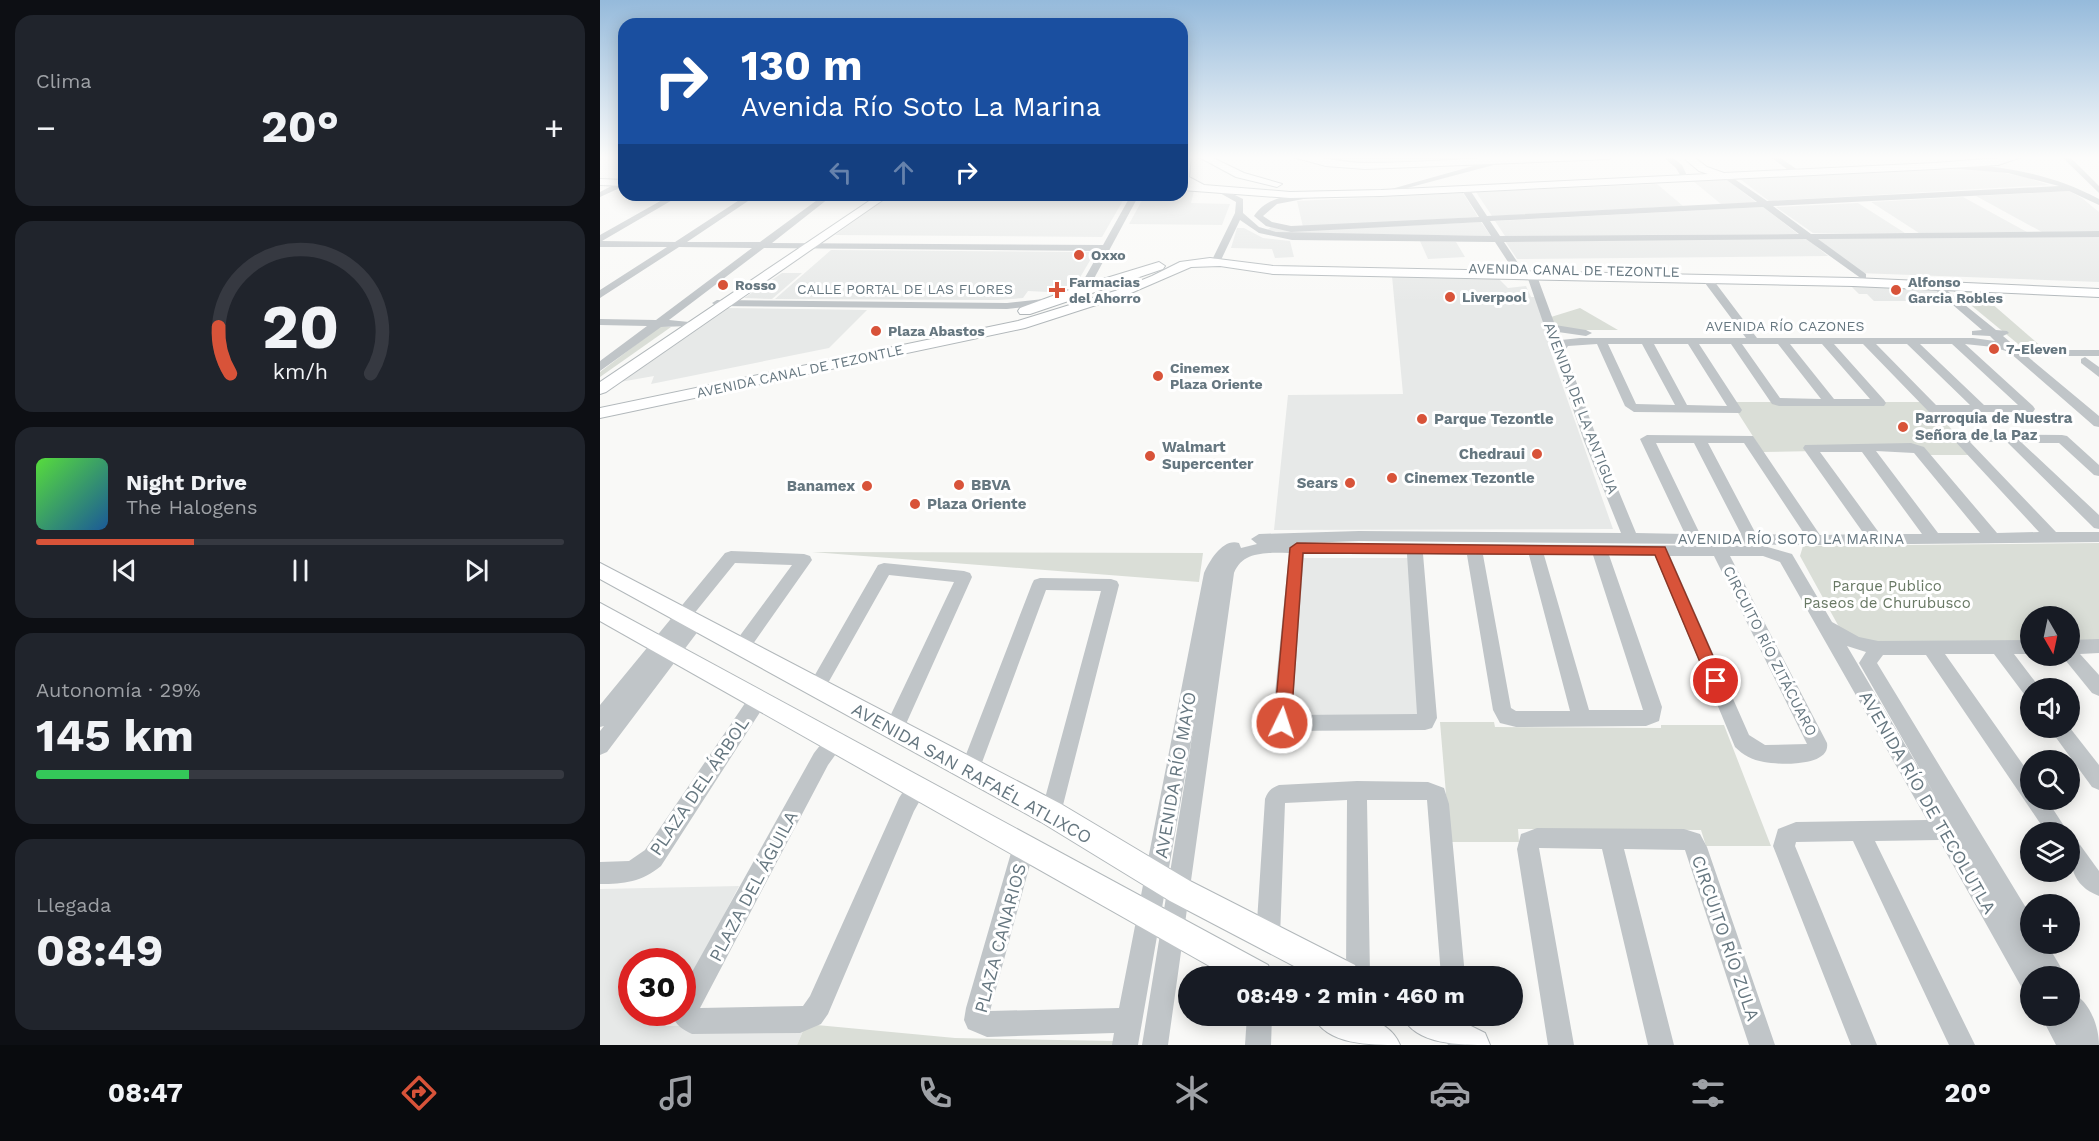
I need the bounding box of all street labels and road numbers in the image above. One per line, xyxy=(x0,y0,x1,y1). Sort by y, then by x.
street label: AVENIDA CANAL DE TEZONTLE xyxy=(1468,260,1680,280)
street label: CALLE PORTAL DE LAS FLORES xyxy=(797,281,1013,297)
street label: AVENIDA RÍO CAZONES xyxy=(1706,318,1864,334)
street label: AVENIDA DE LA ANTIGUA xyxy=(1540,320,1622,496)
street label: AVENIDA CANAL DE TEZONTLE xyxy=(695,341,905,401)
street label: AVENIDA RÍO SOTO LA MARINA xyxy=(1678,530,1904,548)
street label: CIRCUITO RÍO ZITÁCUARO xyxy=(1719,563,1821,739)
street label: AVENIDA RÍO DE TECOLUTLA xyxy=(1855,687,2001,917)
street label: AVENIDA RÍO MAYO xyxy=(1150,690,1200,860)
street label: AVENIDA SAN RAFAÉL ATLIXCO xyxy=(848,698,1096,848)
street label: PLAZA DEL ÁRBOL xyxy=(645,713,753,859)
street label: PLAZA DEL ÁGUILA xyxy=(704,807,802,965)
street label: CIRCUITO RÍO ZULA xyxy=(1688,852,1764,1024)
street label: PLAZA CANARIOS xyxy=(970,861,1030,1015)

